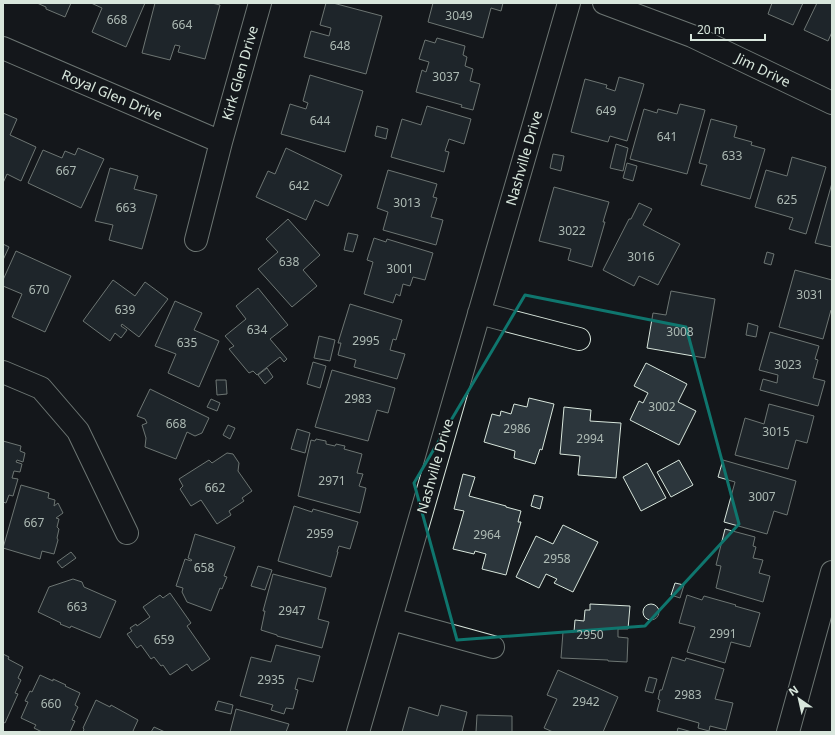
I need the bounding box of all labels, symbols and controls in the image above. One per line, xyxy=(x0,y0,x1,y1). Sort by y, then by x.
house number: 3049 xyxy=(445,7,473,24)
house number: 668 xyxy=(107,11,127,28)
house number: 664 xyxy=(172,16,192,33)
scale bar xyxy=(691,16,765,42)
text: 20 m xyxy=(697,21,725,38)
street label: Kirk Glen Drive xyxy=(217,23,262,122)
house number: 648 xyxy=(330,37,350,54)
street label: Jim Drive xyxy=(731,47,794,91)
street label: Royal Glen Drive xyxy=(59,65,166,124)
house number: 3037 xyxy=(432,68,460,85)
house number: 649 xyxy=(596,102,616,119)
street label: Nashville Drive xyxy=(501,108,546,208)
house number: 644 xyxy=(310,112,330,129)
house number: 641 xyxy=(657,128,677,145)
house number: 633 xyxy=(722,147,742,164)
house number: 667 xyxy=(56,162,76,179)
house number: 642 xyxy=(289,177,309,194)
house number: 625 xyxy=(777,191,797,208)
house number: 3013 xyxy=(393,194,421,211)
house number: 663 xyxy=(116,199,136,216)
house number: 3022 xyxy=(558,222,586,239)
house number: 3016 xyxy=(627,248,655,265)
house number: 638 xyxy=(279,253,299,270)
house number: 3001 xyxy=(386,260,414,277)
house number: 670 xyxy=(29,281,49,298)
house number: 3031 xyxy=(796,286,824,303)
house number: 639 xyxy=(115,301,135,318)
house number: 634 xyxy=(247,321,267,338)
house number: 3008 xyxy=(666,323,694,340)
house number: 2995 xyxy=(352,332,380,349)
house number: 635 xyxy=(177,334,197,351)
house number: 3023 xyxy=(774,356,802,373)
house number: 2983 xyxy=(344,390,372,407)
house number: 3002 xyxy=(648,398,676,415)
house number: 668 xyxy=(166,415,186,432)
street label: Nashville Drive xyxy=(412,416,457,516)
house number: 2986 xyxy=(503,420,531,437)
house number: 3015 xyxy=(762,423,790,440)
house number: 2994 xyxy=(576,430,604,447)
house number: 2971 xyxy=(318,472,346,489)
house number: 662 xyxy=(205,479,225,496)
house number: 3007 xyxy=(748,488,776,505)
house number: 667 xyxy=(24,514,44,531)
house number: 2959 xyxy=(306,525,334,542)
house number: 2964 xyxy=(473,526,501,543)
house number: 2958 xyxy=(543,550,571,567)
house number: 658 xyxy=(194,559,214,576)
house number: 663 xyxy=(67,598,87,615)
house number: 2947 xyxy=(278,602,306,619)
house number: 2991 xyxy=(709,625,737,642)
house number: 2950 xyxy=(576,626,604,643)
house number: 659 xyxy=(154,631,174,648)
house number: 2935 xyxy=(257,671,285,688)
north arrow xyxy=(779,679,819,719)
text: N xyxy=(785,682,801,699)
house number: 2983 xyxy=(674,686,702,703)
house number: 2942 xyxy=(572,693,600,710)
house number: 660 xyxy=(41,695,61,712)

